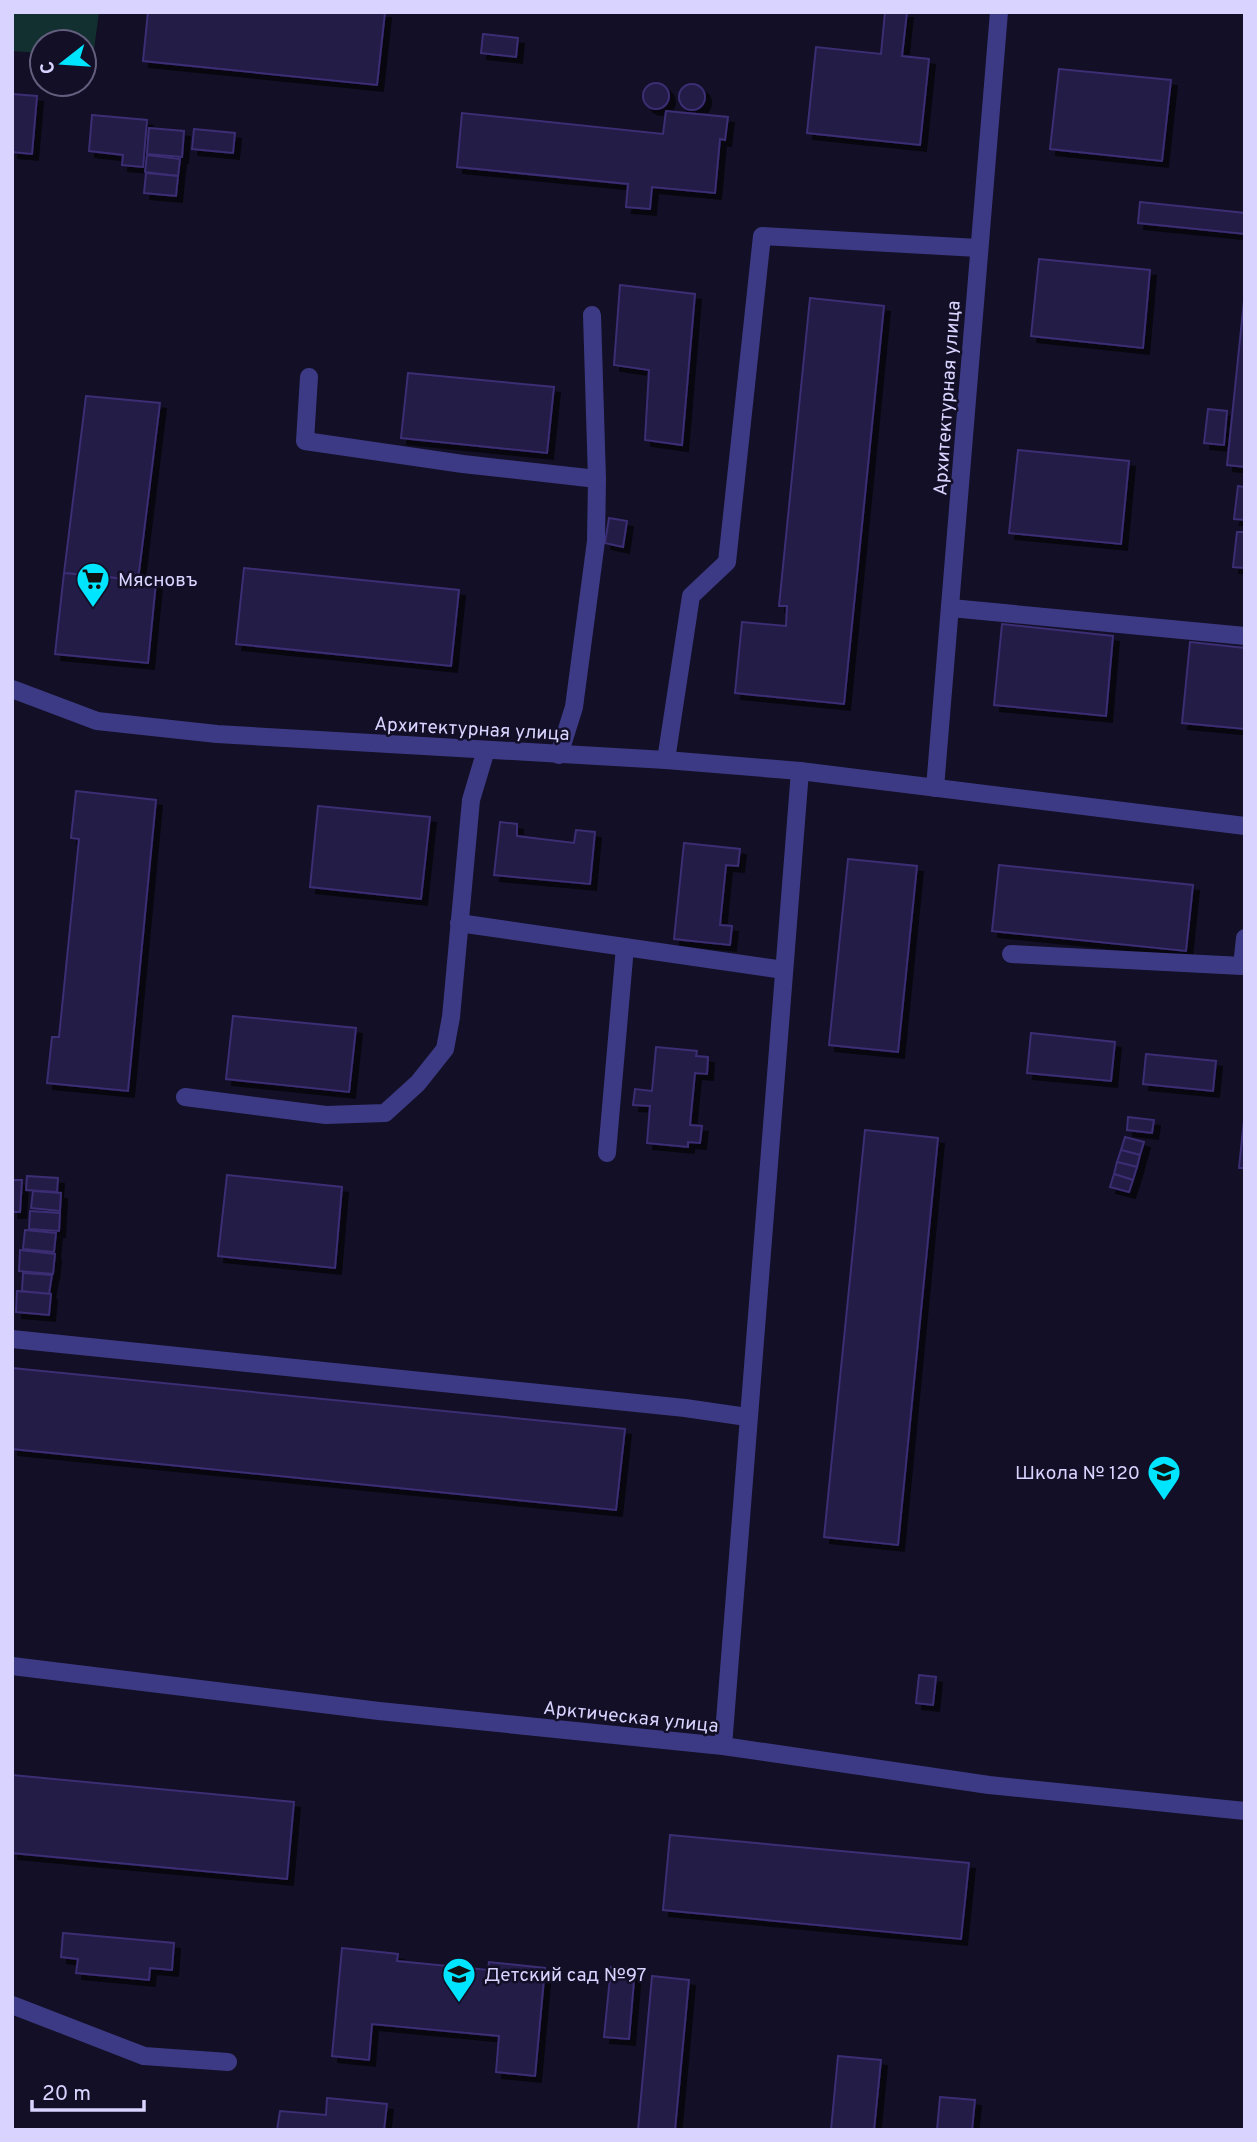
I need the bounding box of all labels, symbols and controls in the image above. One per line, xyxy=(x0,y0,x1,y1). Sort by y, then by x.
north arrow xyxy=(28,28,98,98)
text: С xyxy=(35,58,62,77)
street label: Архитектурная улица xyxy=(929,300,967,497)
supermarket icon: Мясновъ xyxy=(74,560,112,609)
place label: Мясновъ xyxy=(118,569,198,593)
street label: Архитектурная улица xyxy=(374,713,570,747)
school or university icon: Школа № 120 xyxy=(1145,1453,1183,1502)
place label: Школа № 120 xyxy=(1015,1462,1140,1486)
street label: Арктическая улица xyxy=(542,1697,720,1739)
school or university icon: Детский сад №97 xyxy=(440,1955,478,2004)
place label: Детский сад №97 xyxy=(484,1964,647,1988)
scale bar xyxy=(32,2068,144,2112)
text: 20 m xyxy=(42,2081,91,2108)

